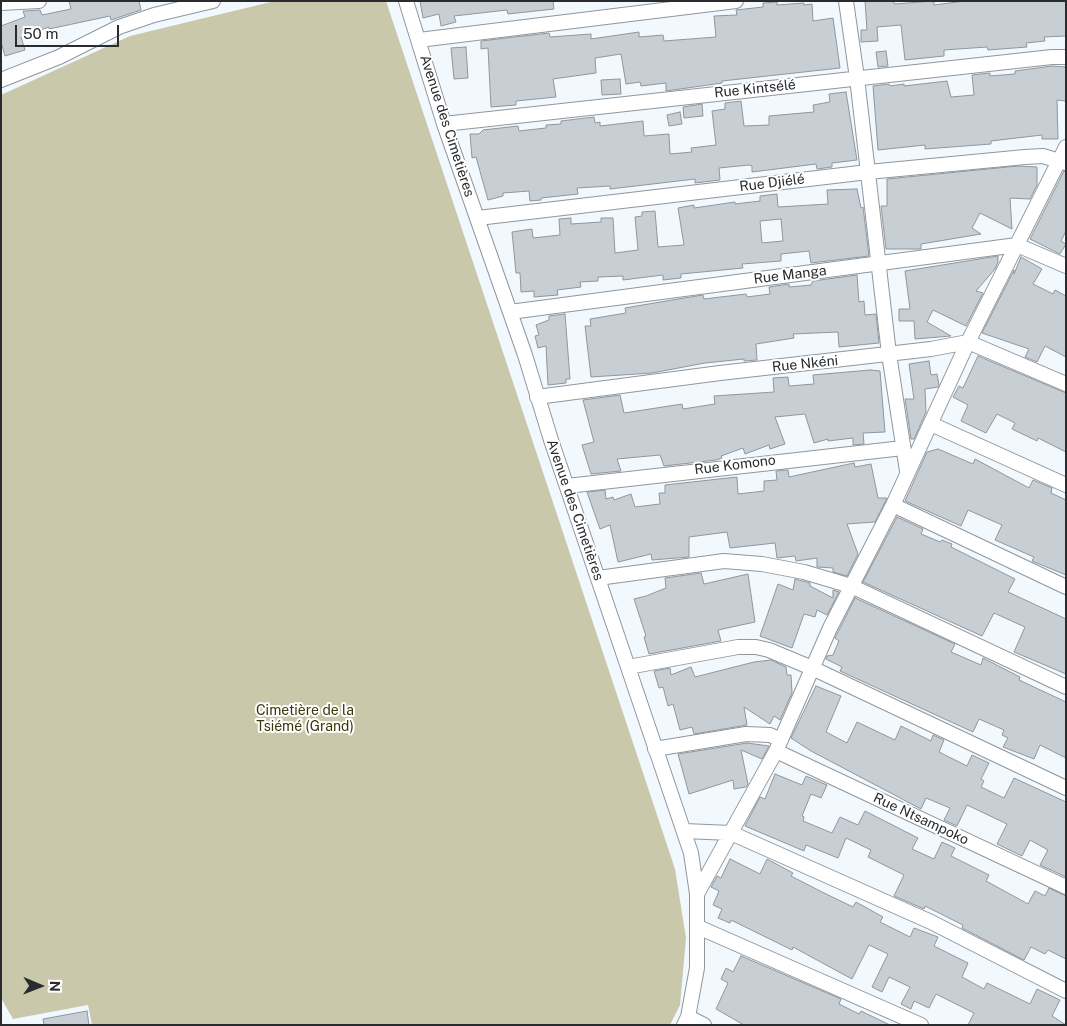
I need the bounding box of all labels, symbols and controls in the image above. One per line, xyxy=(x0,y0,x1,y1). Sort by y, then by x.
scale bar xyxy=(18,15,121,47)
text: 50 m xyxy=(23,25,58,42)
street label: Avenue des Cimetières xyxy=(416,53,478,199)
street label: Rue Kintsélé xyxy=(713,76,797,102)
street label: Rue Djiélé xyxy=(738,171,806,195)
street label: Rue Manga xyxy=(753,262,827,288)
street label: Rue Nkéni xyxy=(771,352,839,376)
street label: Avenue des Cimetières xyxy=(543,437,607,583)
street label: Rue Komono xyxy=(693,452,777,478)
park label: Cimetière de la Tsiémé (Grand) xyxy=(256,703,354,736)
street label: Rue Ntsampoko xyxy=(871,790,971,848)
north arrow xyxy=(15,961,65,1011)
text: N xyxy=(47,981,63,992)

